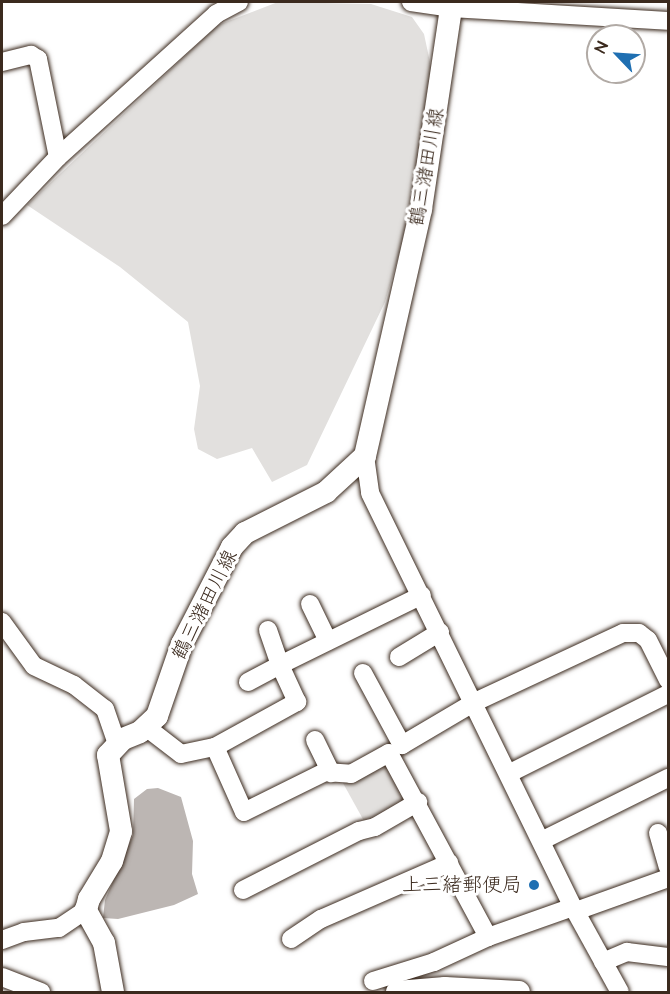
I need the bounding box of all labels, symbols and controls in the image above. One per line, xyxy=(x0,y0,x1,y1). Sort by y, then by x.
north arrow xyxy=(586,24,646,84)
text: N xyxy=(589,38,614,56)
street label: 鶴三潴田川線 xyxy=(405,106,449,228)
street label: 鶴三潴田川線 xyxy=(167,546,243,664)
place label: 上三緒郵便局 xyxy=(402,873,522,897)
marker: 上三緒郵便局 xyxy=(527,878,541,892)

